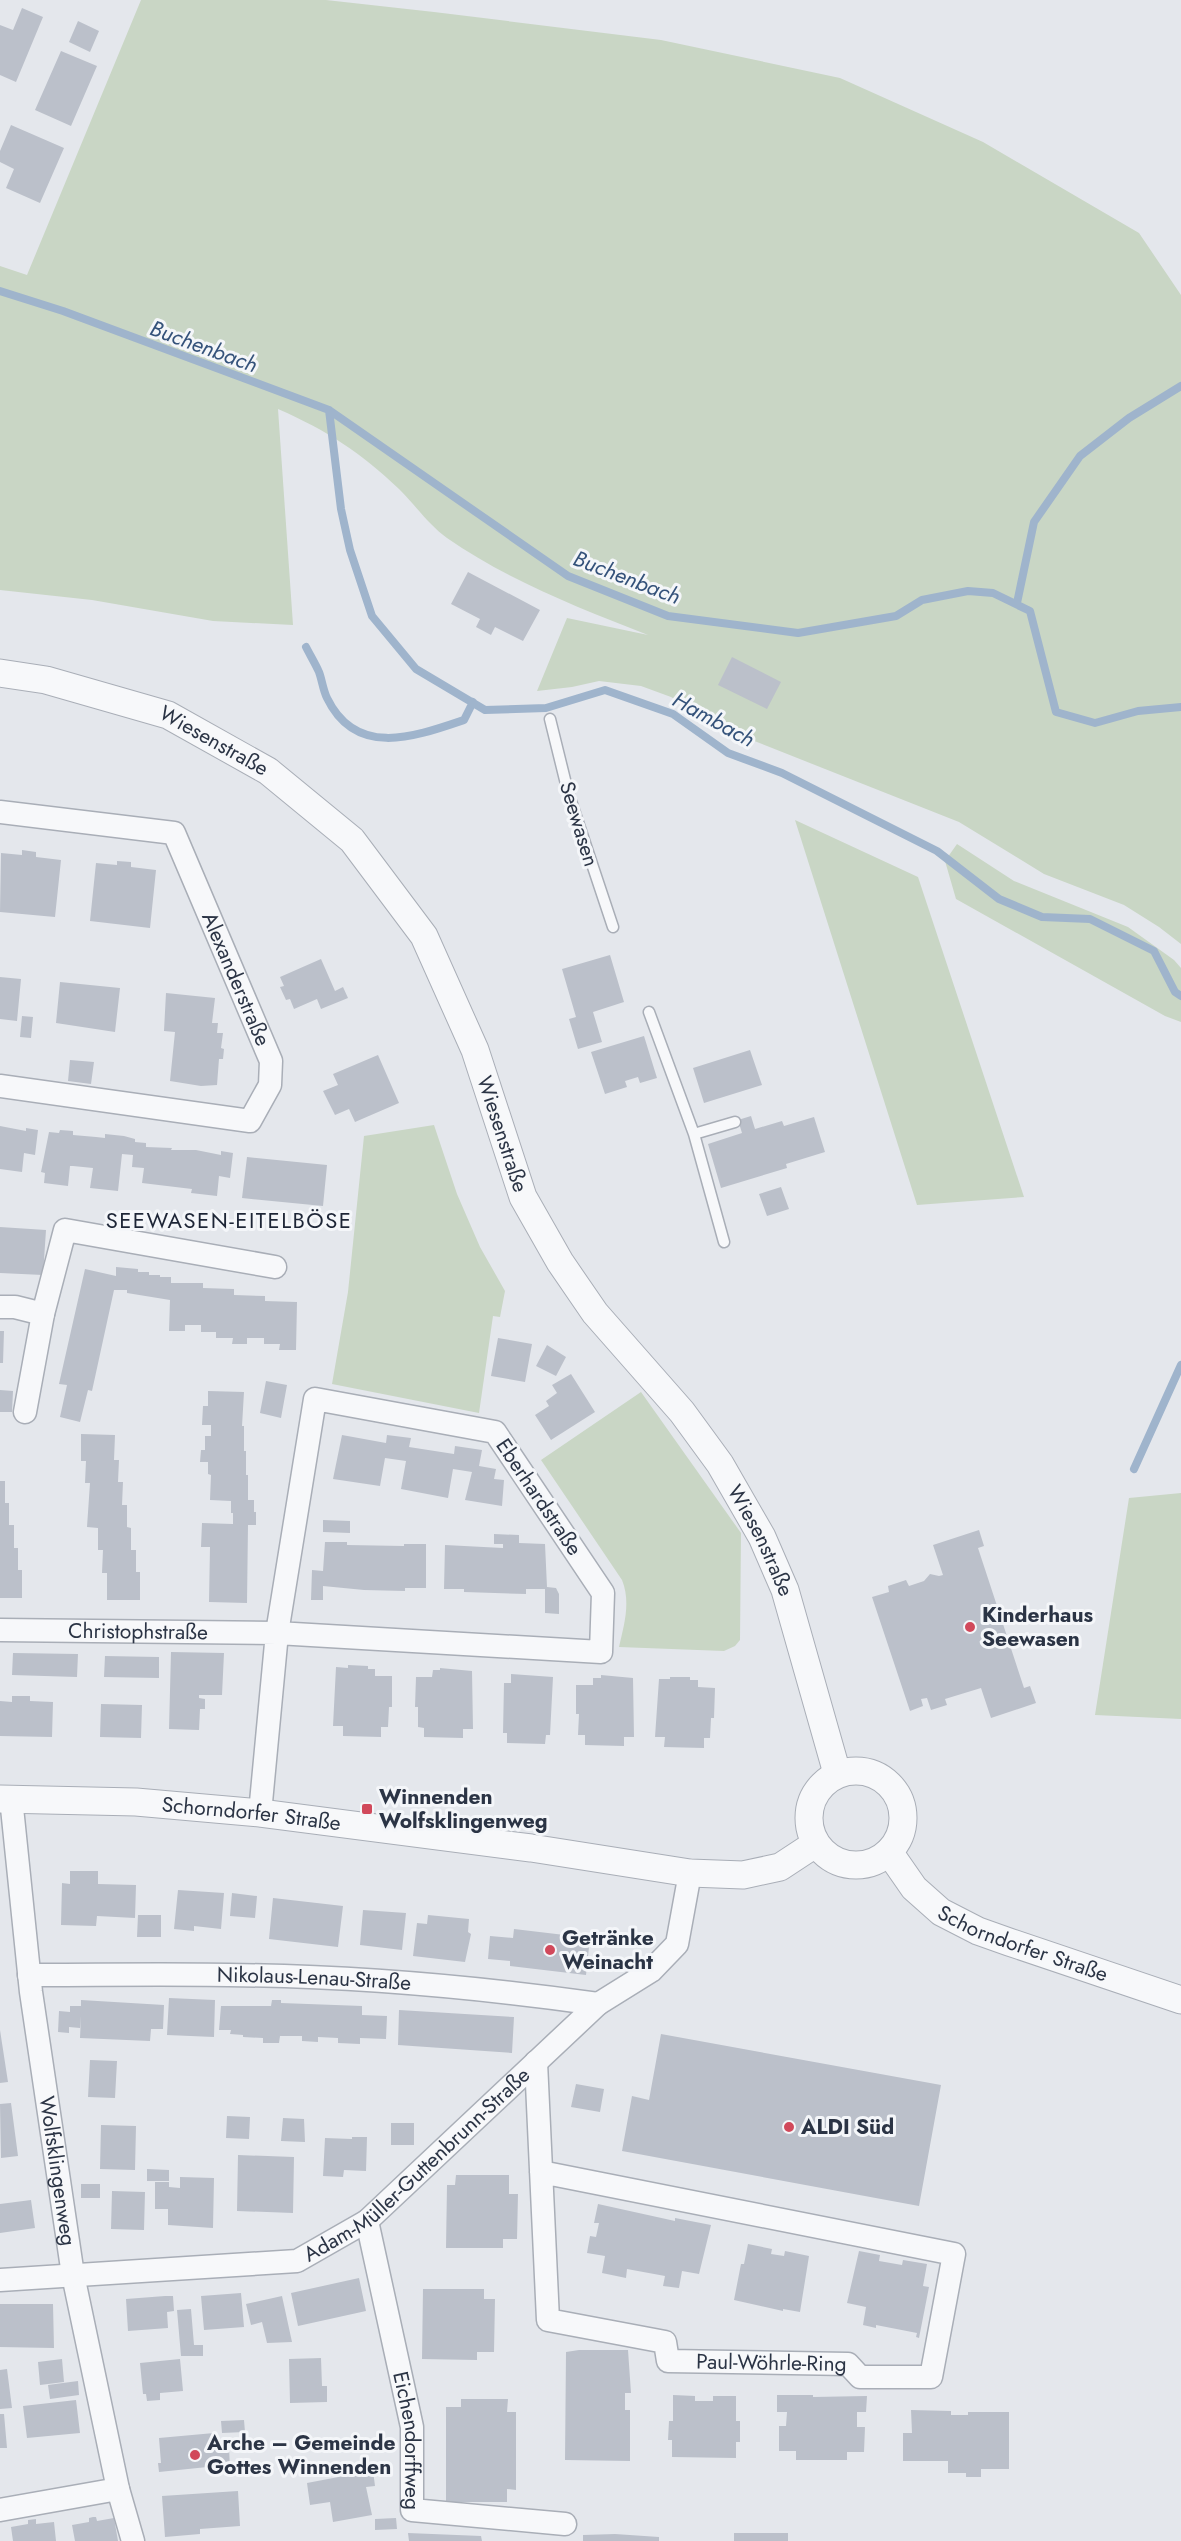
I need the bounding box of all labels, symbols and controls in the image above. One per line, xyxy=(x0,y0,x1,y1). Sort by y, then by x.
water label: Buchenbach xyxy=(146,312,262,380)
water label: Buchenbach xyxy=(569,542,685,612)
water label: Hambach xyxy=(667,683,761,755)
street label: Wiesenstraße xyxy=(154,698,274,783)
street label: Seewasen xyxy=(552,778,606,870)
street label: Alexanderstraße xyxy=(194,908,278,1051)
street label: Wiesenstraße xyxy=(469,1072,536,1196)
district label: SEEWASEN-EITELBÖSE xyxy=(106,1204,352,1236)
street label: Eberhardstraße xyxy=(489,1433,589,1562)
street label: Wiesenstraße xyxy=(720,1479,801,1601)
place label: Kinderhaus Seewasen xyxy=(982,1600,1094,1654)
street label: Christophstraße xyxy=(68,1616,208,1647)
marker: Kinderhaus Seewasen xyxy=(963,1620,977,1634)
place label: Winnenden Wolfsklingenweg xyxy=(379,1782,548,1836)
street label: Schorndorfer Straße xyxy=(161,1789,343,1838)
marker: Winnenden Wolfsklingenweg xyxy=(360,1802,374,1816)
street label: Schorndorfer Straße xyxy=(932,1898,1112,1989)
place label: Getränke Weinacht xyxy=(562,1923,654,1977)
marker: Getränke Weinacht xyxy=(543,1943,557,1957)
street label: Nikolaus-Lenau-Straße xyxy=(217,1960,412,1998)
street label: Adam-Müller-Guttenbrunn-Straße xyxy=(298,2060,537,2269)
street label: Wolfsklingenweg xyxy=(32,2094,83,2248)
place label: ALDI Süd xyxy=(800,2112,894,2142)
marker: ALDI Süd xyxy=(782,2120,796,2134)
street label: Paul-Wöhrle-Ring xyxy=(696,2346,847,2379)
street label: Eichendorffweg xyxy=(385,2369,427,2510)
place label: Arche – Gemeinde Gottes Winnenden xyxy=(206,2428,395,2482)
marker: Arche – Gemeinde Gottes Winnenden xyxy=(188,2448,202,2462)

